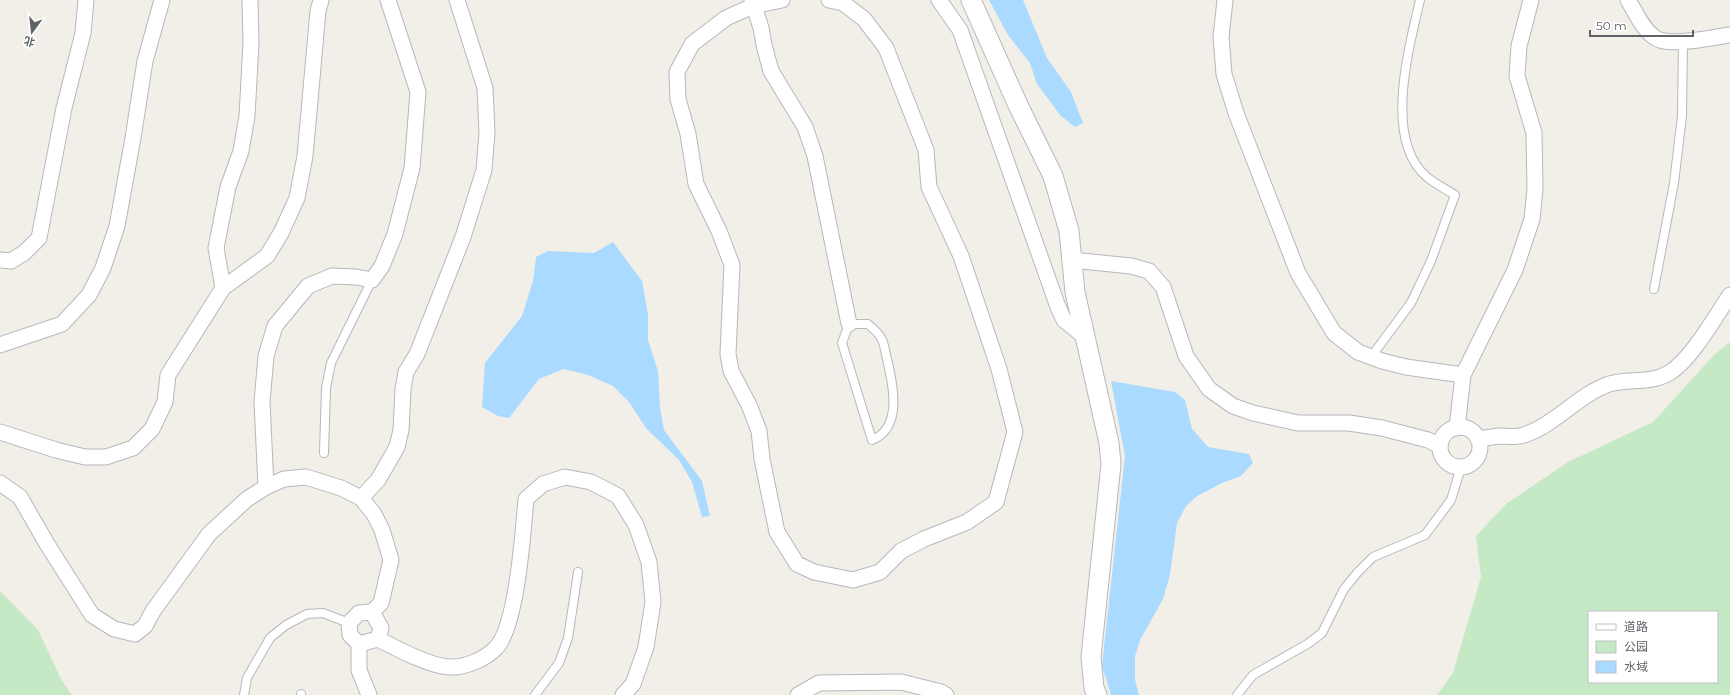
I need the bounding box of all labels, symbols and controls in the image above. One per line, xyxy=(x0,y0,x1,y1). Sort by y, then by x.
north arrow xyxy=(12,12,52,52)
scale bar xyxy=(1590,12,1693,38)
text: 50 m xyxy=(1596,18,1627,33)
text: 北 xyxy=(22,33,37,50)
legend xyxy=(1588,611,1718,683)
text: 道路 xyxy=(1624,619,1648,634)
text: 公园 xyxy=(1624,639,1648,654)
text: 水域 xyxy=(1624,659,1648,674)

